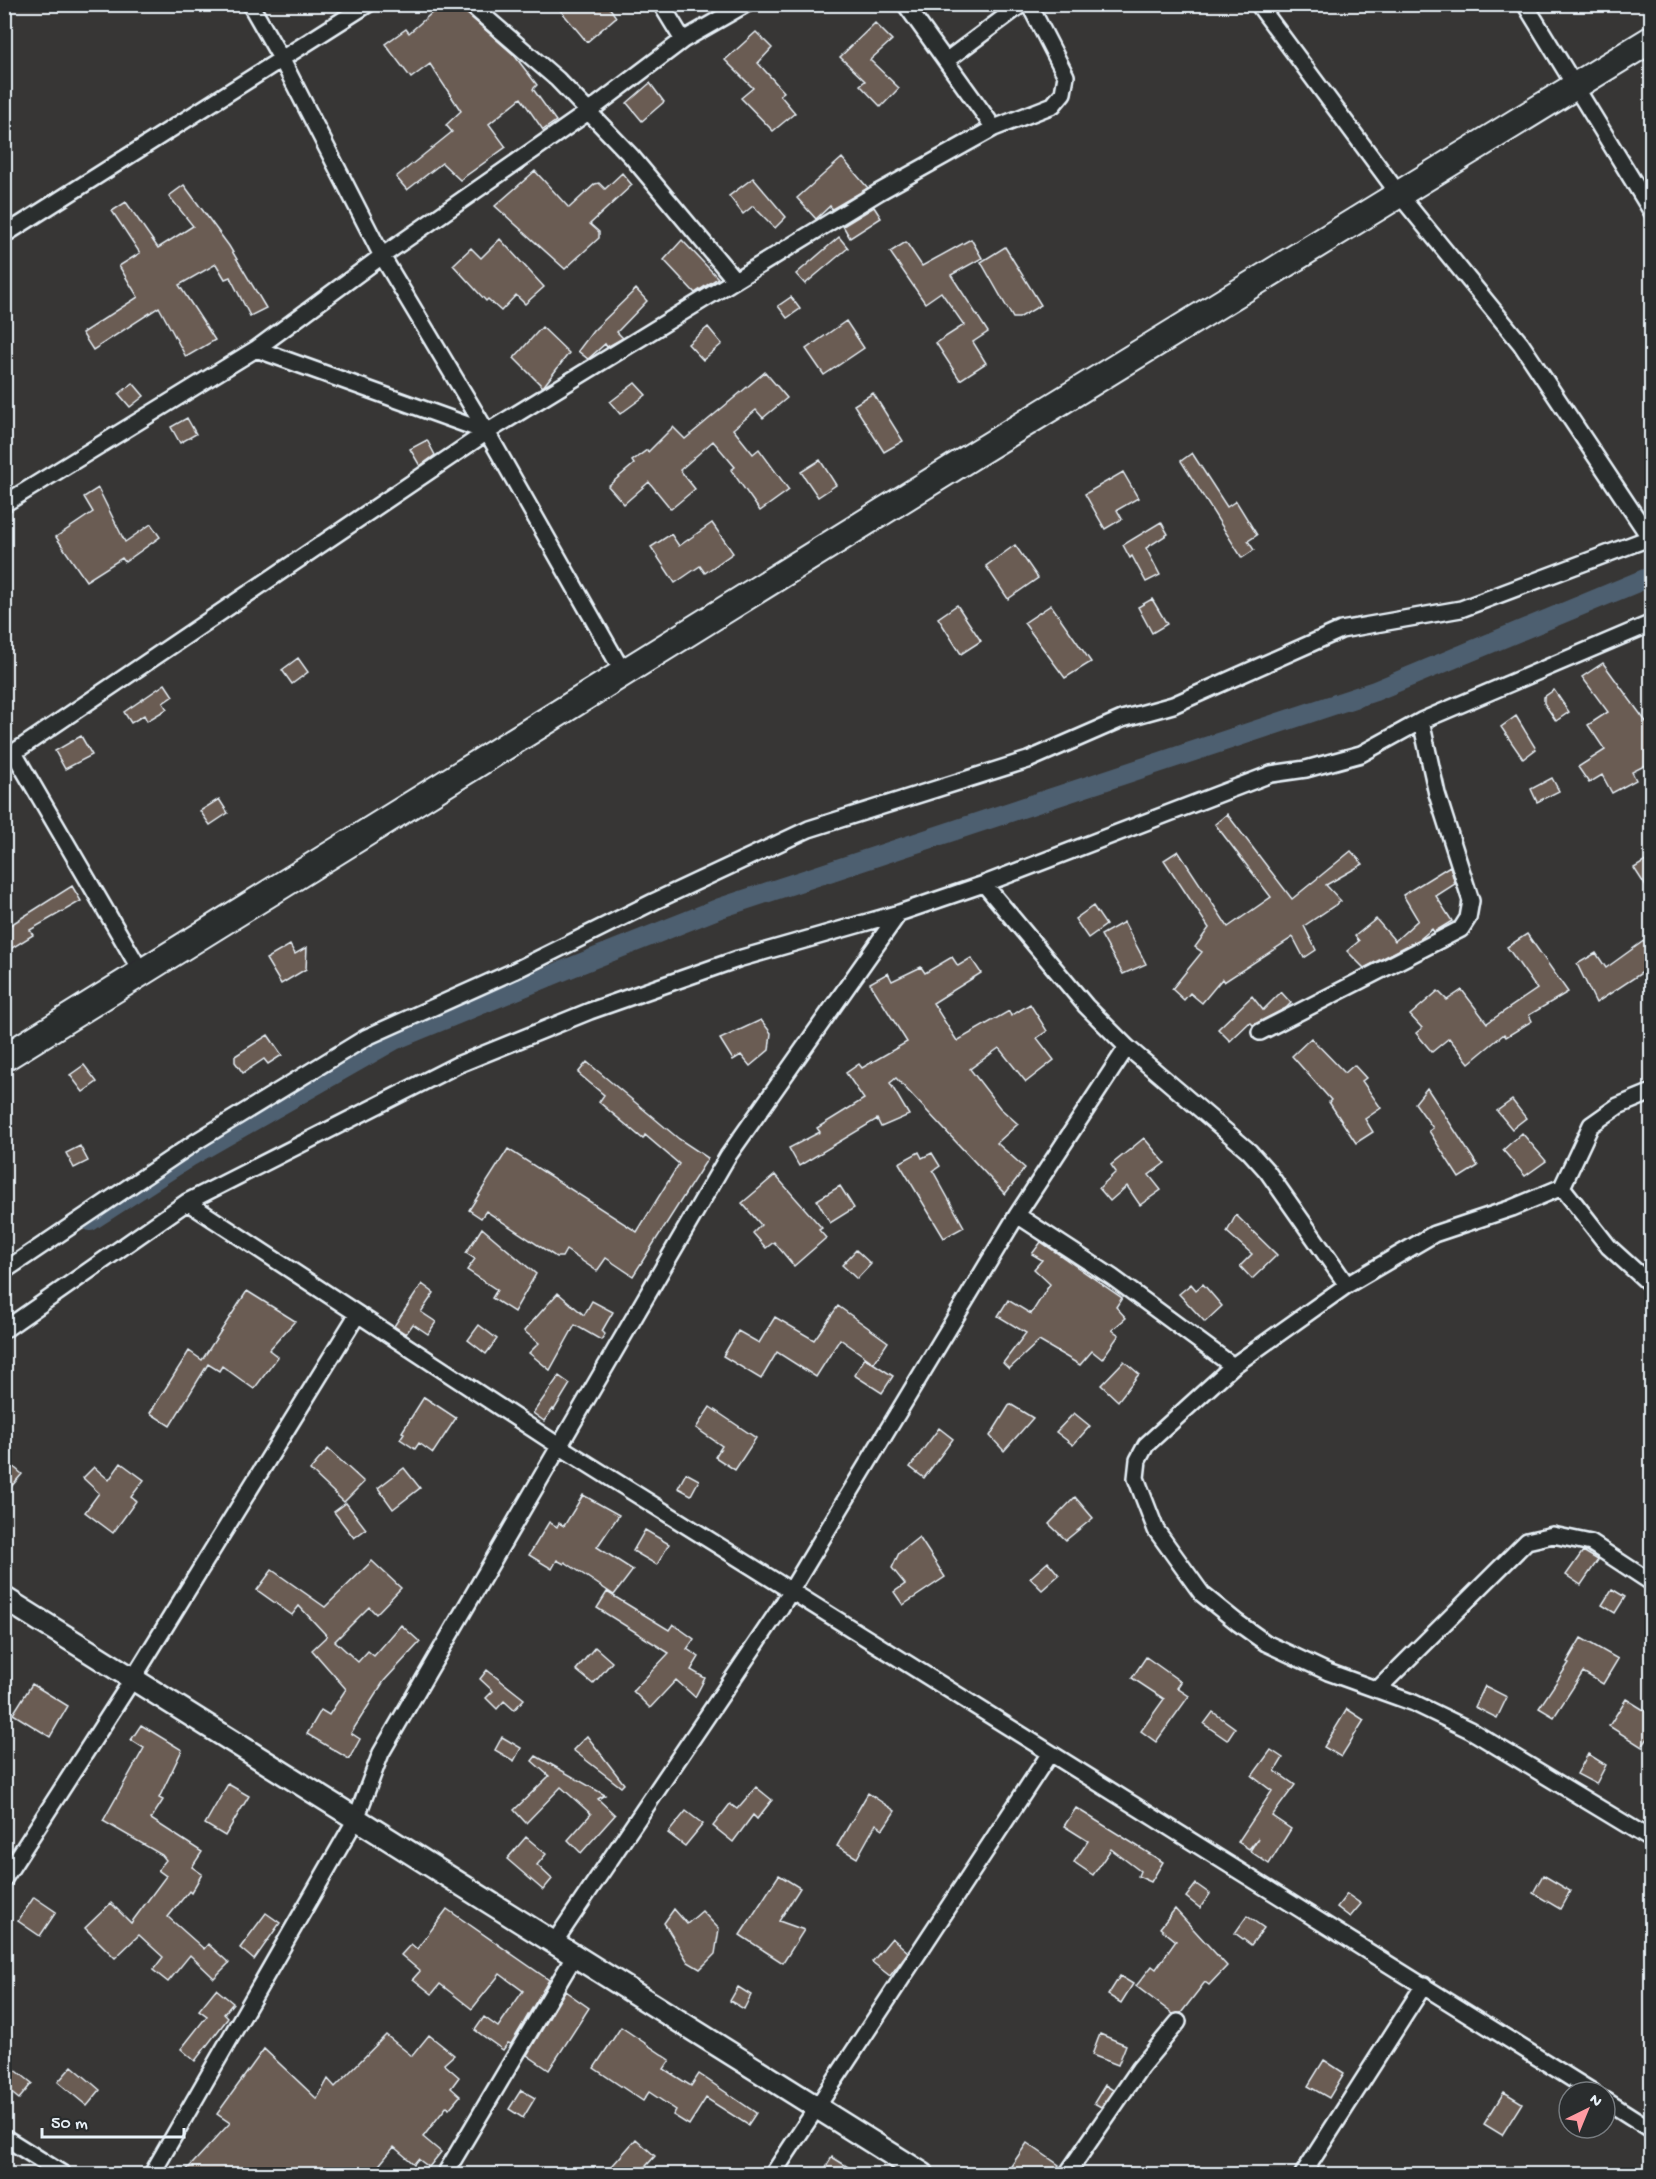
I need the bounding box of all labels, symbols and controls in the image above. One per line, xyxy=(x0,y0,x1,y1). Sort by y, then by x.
north arrow xyxy=(1557,2080,1617,2140)
text: N xyxy=(1585,2091,1606,2112)
scale bar xyxy=(42,2101,184,2139)
text: 50 m xyxy=(51,2114,88,2135)

